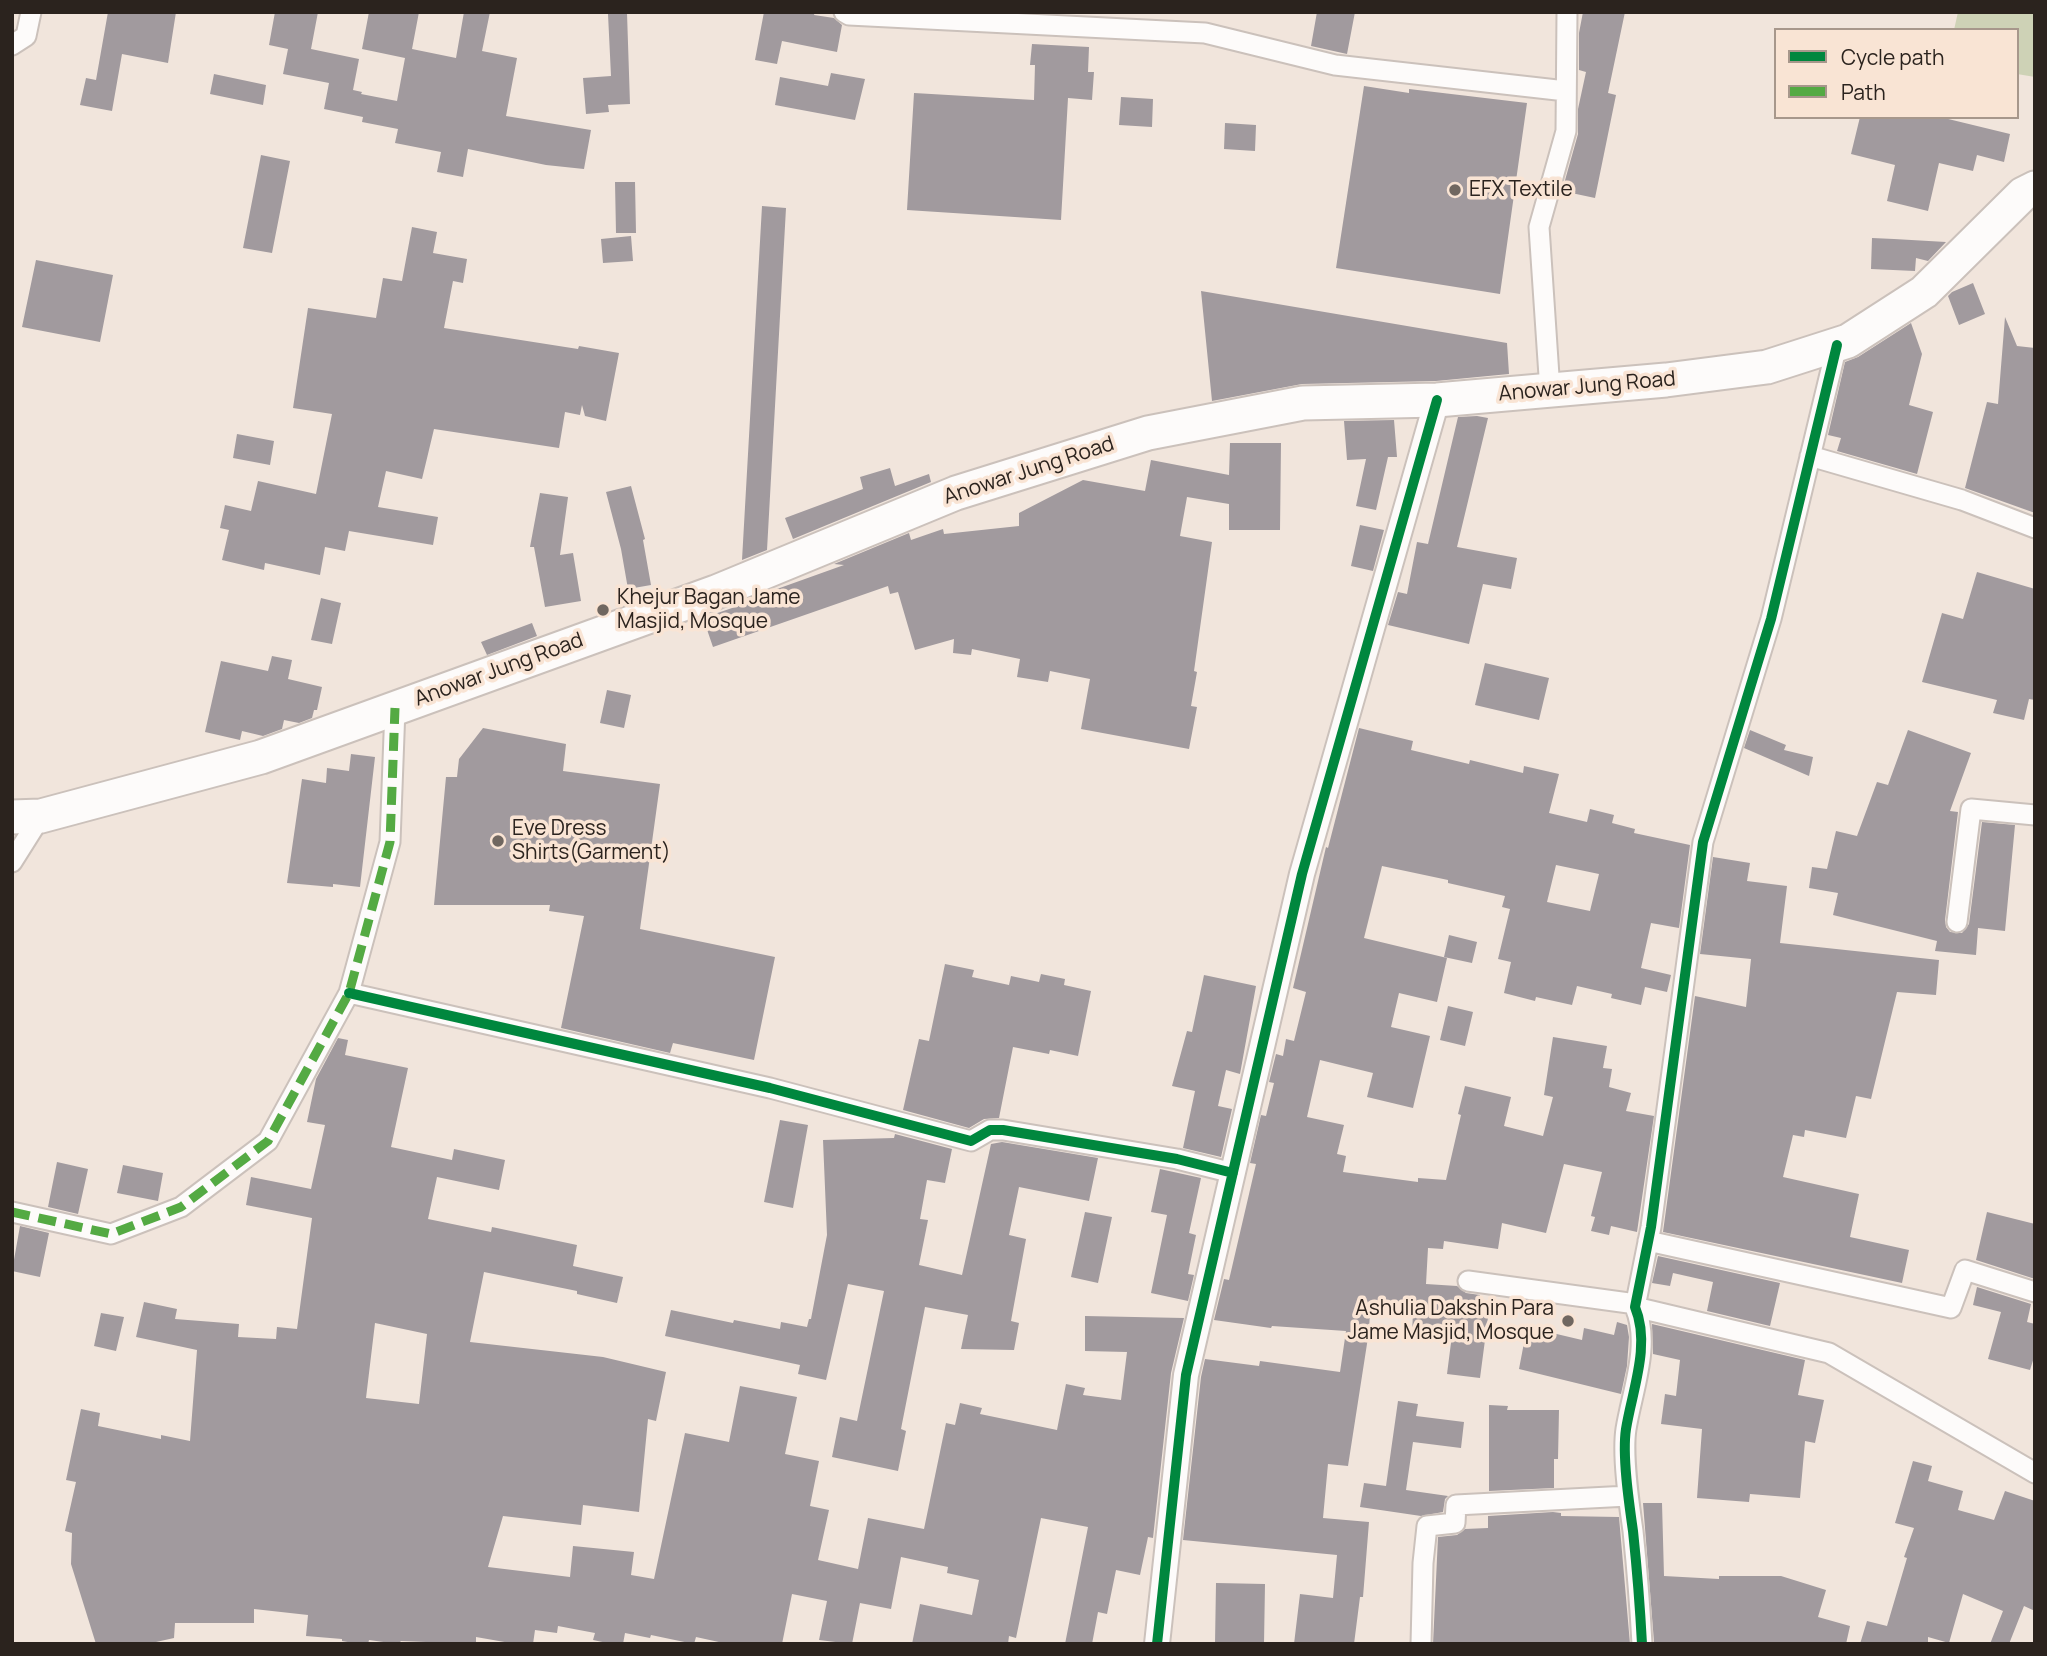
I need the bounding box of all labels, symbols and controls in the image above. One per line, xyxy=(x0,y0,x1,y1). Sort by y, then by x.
legend xyxy=(1774,28,2019,119)
text: Cycle path xyxy=(1841,43,1944,71)
text: Path xyxy=(1841,78,1886,106)
place label: EFX Textile xyxy=(1469,177,1573,203)
marker: EFX Textile xyxy=(1447,182,1463,198)
street label: Anowar Jung Road xyxy=(1497,367,1677,407)
street label: Anowar Jung Road xyxy=(941,432,1117,510)
place label: Khejur Bagan Jame Masjid, Mosque xyxy=(617,585,800,635)
marker: Khejur Bagan Jame Masjid, Mosque xyxy=(595,602,611,618)
street label: Anowar Jung Road xyxy=(411,628,587,712)
place label: Eve Dress Shirts(Garment) xyxy=(512,816,671,866)
marker: Eve Dress Shirts(Garment) xyxy=(490,833,506,849)
place label: Ashulia Dakshin Para Jame Masjid, Mosque xyxy=(1347,1296,1554,1346)
marker: Ashulia Dakshin Para Jame Masjid, Mosque xyxy=(1560,1313,1576,1329)

